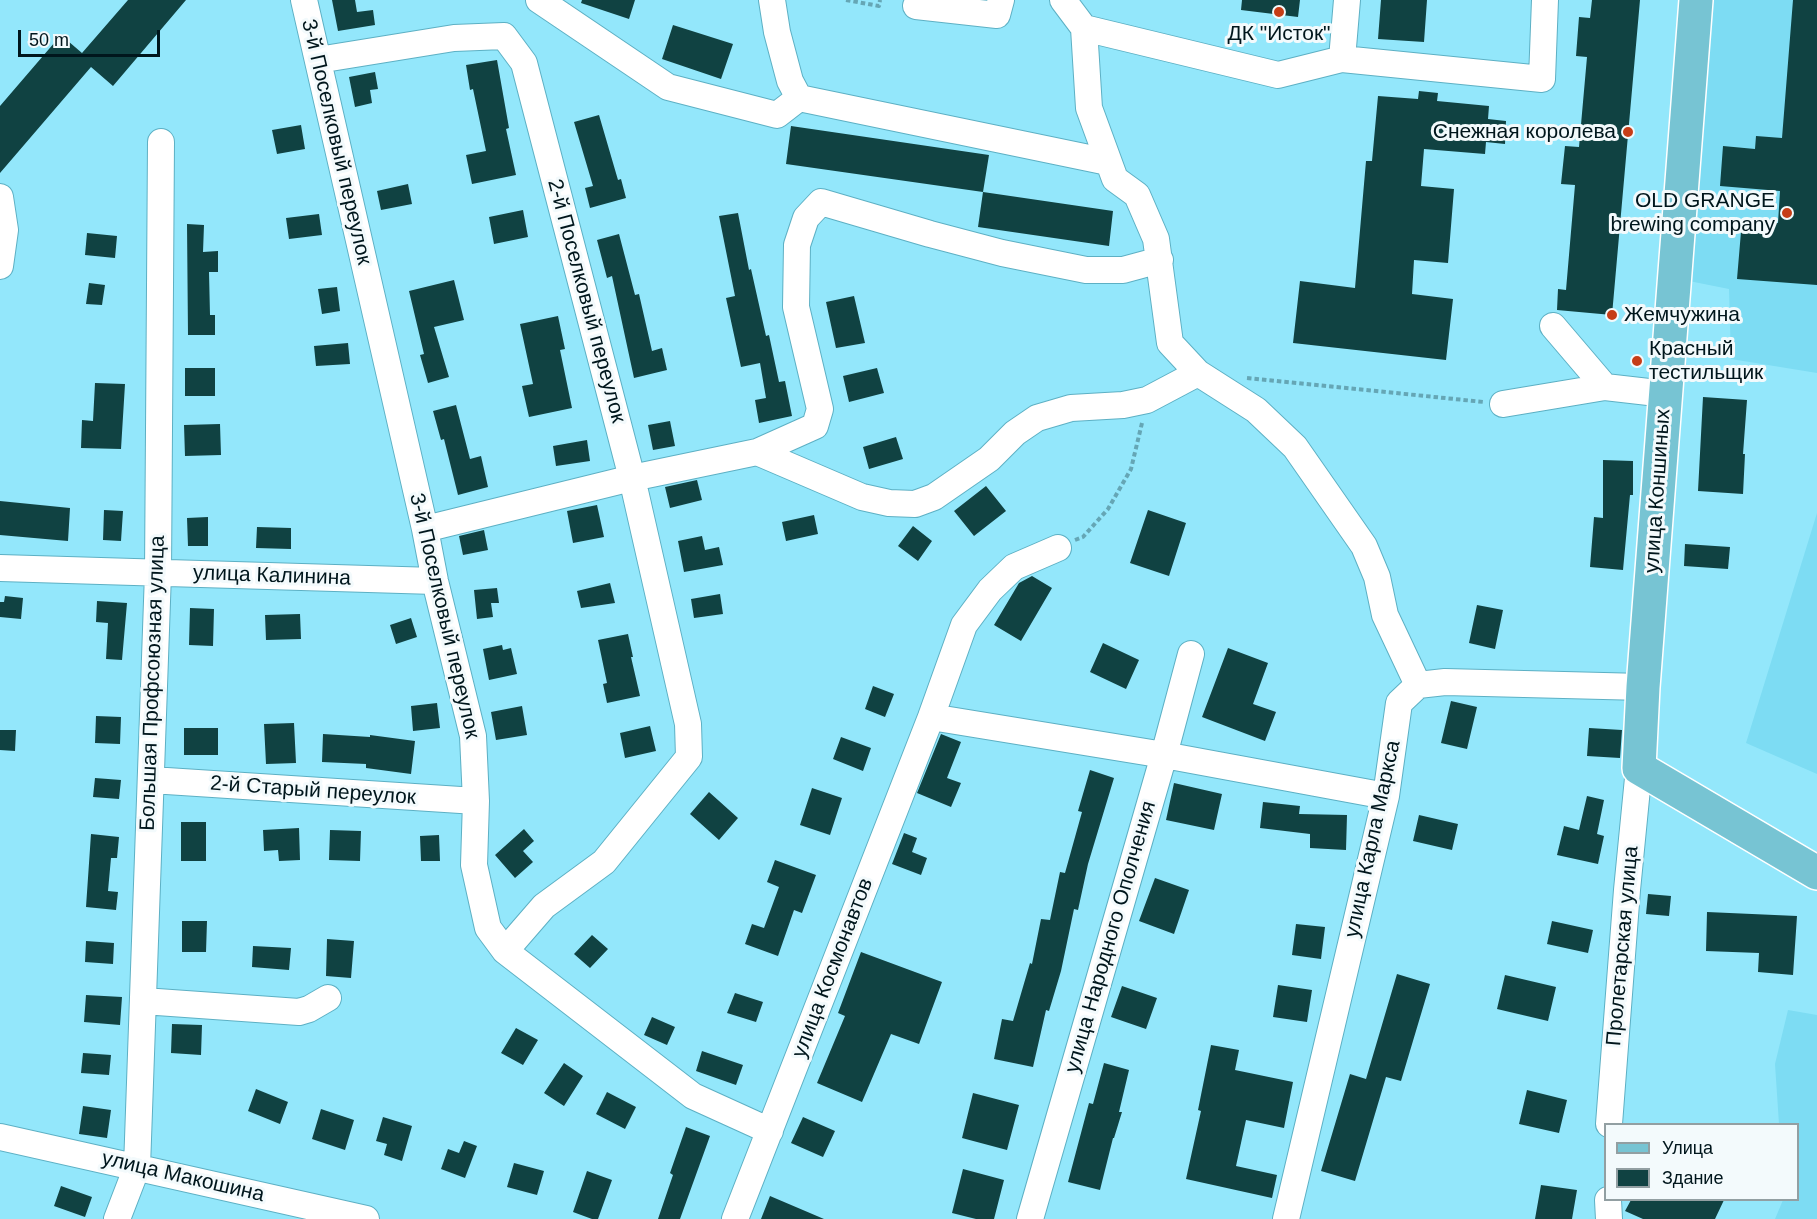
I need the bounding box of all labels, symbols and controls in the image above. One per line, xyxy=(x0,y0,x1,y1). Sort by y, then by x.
marker: ДК "Исток" xyxy=(1272,5,1286,19)
street label: 3-й Поселковый переулок xyxy=(295,17,377,267)
scale bar xyxy=(21,18,164,56)
place label: ДК "Исток" xyxy=(1227,21,1331,47)
text: 50 m xyxy=(29,30,69,50)
place label: Снежная королева xyxy=(1433,119,1616,145)
marker: Снежная королева xyxy=(1621,125,1635,139)
street label: 2-й Поселковый переулок xyxy=(541,176,631,426)
place label: OLD GRANGE brewing company xyxy=(1610,188,1775,238)
marker: OLD GRANGE brewing company xyxy=(1780,206,1794,220)
place label: Жемчужина xyxy=(1624,302,1740,328)
marker: Жемчужина xyxy=(1605,308,1619,322)
place label: Красный тестильщик xyxy=(1649,336,1763,386)
marker: Красный тестильщик xyxy=(1630,354,1644,368)
street label: улица Коншиных xyxy=(1640,408,1676,574)
street label: 3-й Поселковый переулок xyxy=(403,491,485,741)
street label: Большая Профсоюзная улица xyxy=(135,535,171,831)
street label: улица Калинина xyxy=(193,561,351,591)
street label: улица Карла Маркса xyxy=(1340,738,1406,940)
street label: 2-й Старый переулок xyxy=(209,771,417,811)
street label: улица Народного Ополчения xyxy=(1060,798,1162,1076)
street label: Пролетарская улица xyxy=(1602,845,1644,1047)
street label: улица Космонавтов xyxy=(787,875,879,1061)
legend xyxy=(1604,1123,1799,1201)
text: Улица xyxy=(1662,1138,1713,1158)
street label: улица Макошина xyxy=(99,1146,267,1208)
text: Здание xyxy=(1662,1168,1723,1188)

